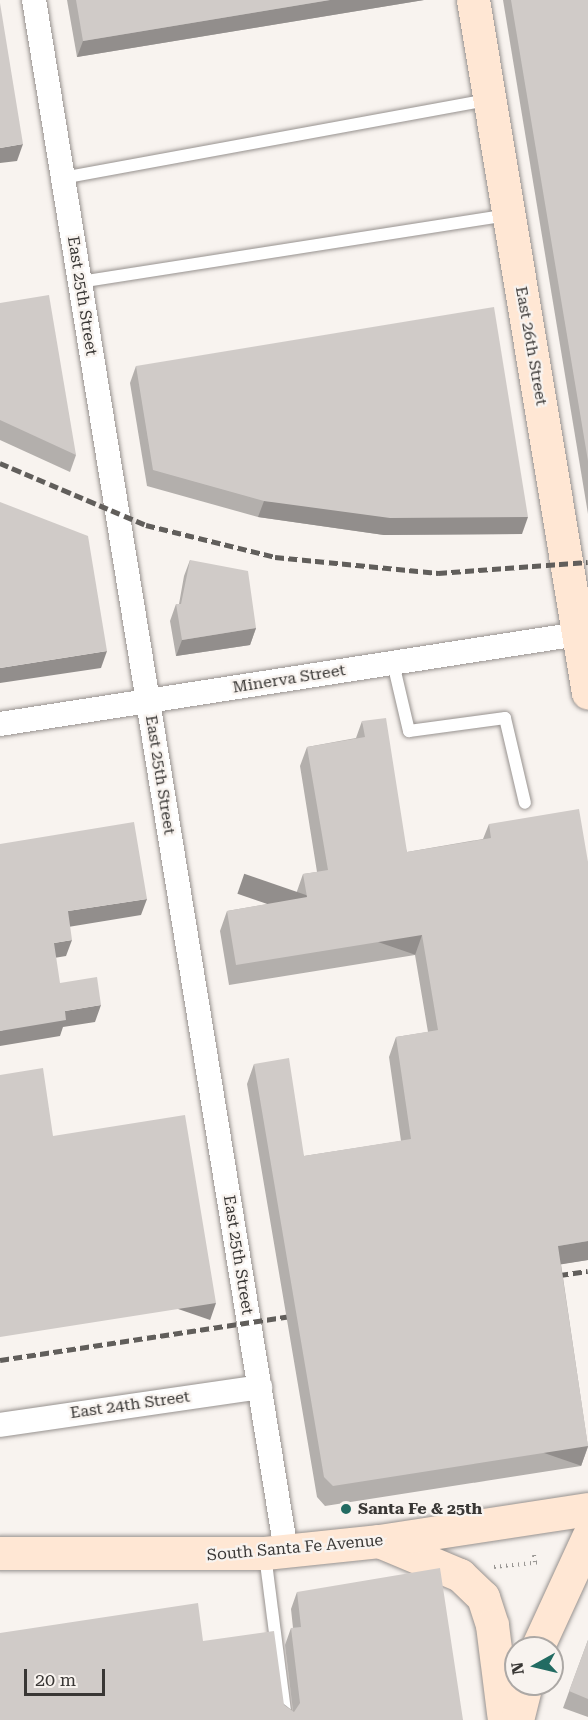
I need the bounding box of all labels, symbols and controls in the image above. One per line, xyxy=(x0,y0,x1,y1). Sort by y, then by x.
street label: East 25th Street xyxy=(63,235,101,357)
street label: East 26th Street xyxy=(511,285,551,407)
street label: Minerva Street xyxy=(231,661,347,697)
street label: East 25th Street xyxy=(141,714,179,836)
street label: East 25th Street xyxy=(219,1194,257,1316)
street label: East 24th Street xyxy=(69,1387,191,1423)
place label: Santa Fe & 25th xyxy=(358,1499,482,1519)
marker: Santa Fe & 25th xyxy=(339,1502,353,1516)
street label: South Santa Fe Avenue xyxy=(206,1531,384,1565)
north arrow xyxy=(504,1636,564,1696)
scale bar xyxy=(27,1657,108,1695)
text: N xyxy=(507,1661,528,1676)
text: 20 m xyxy=(35,1669,76,1690)

